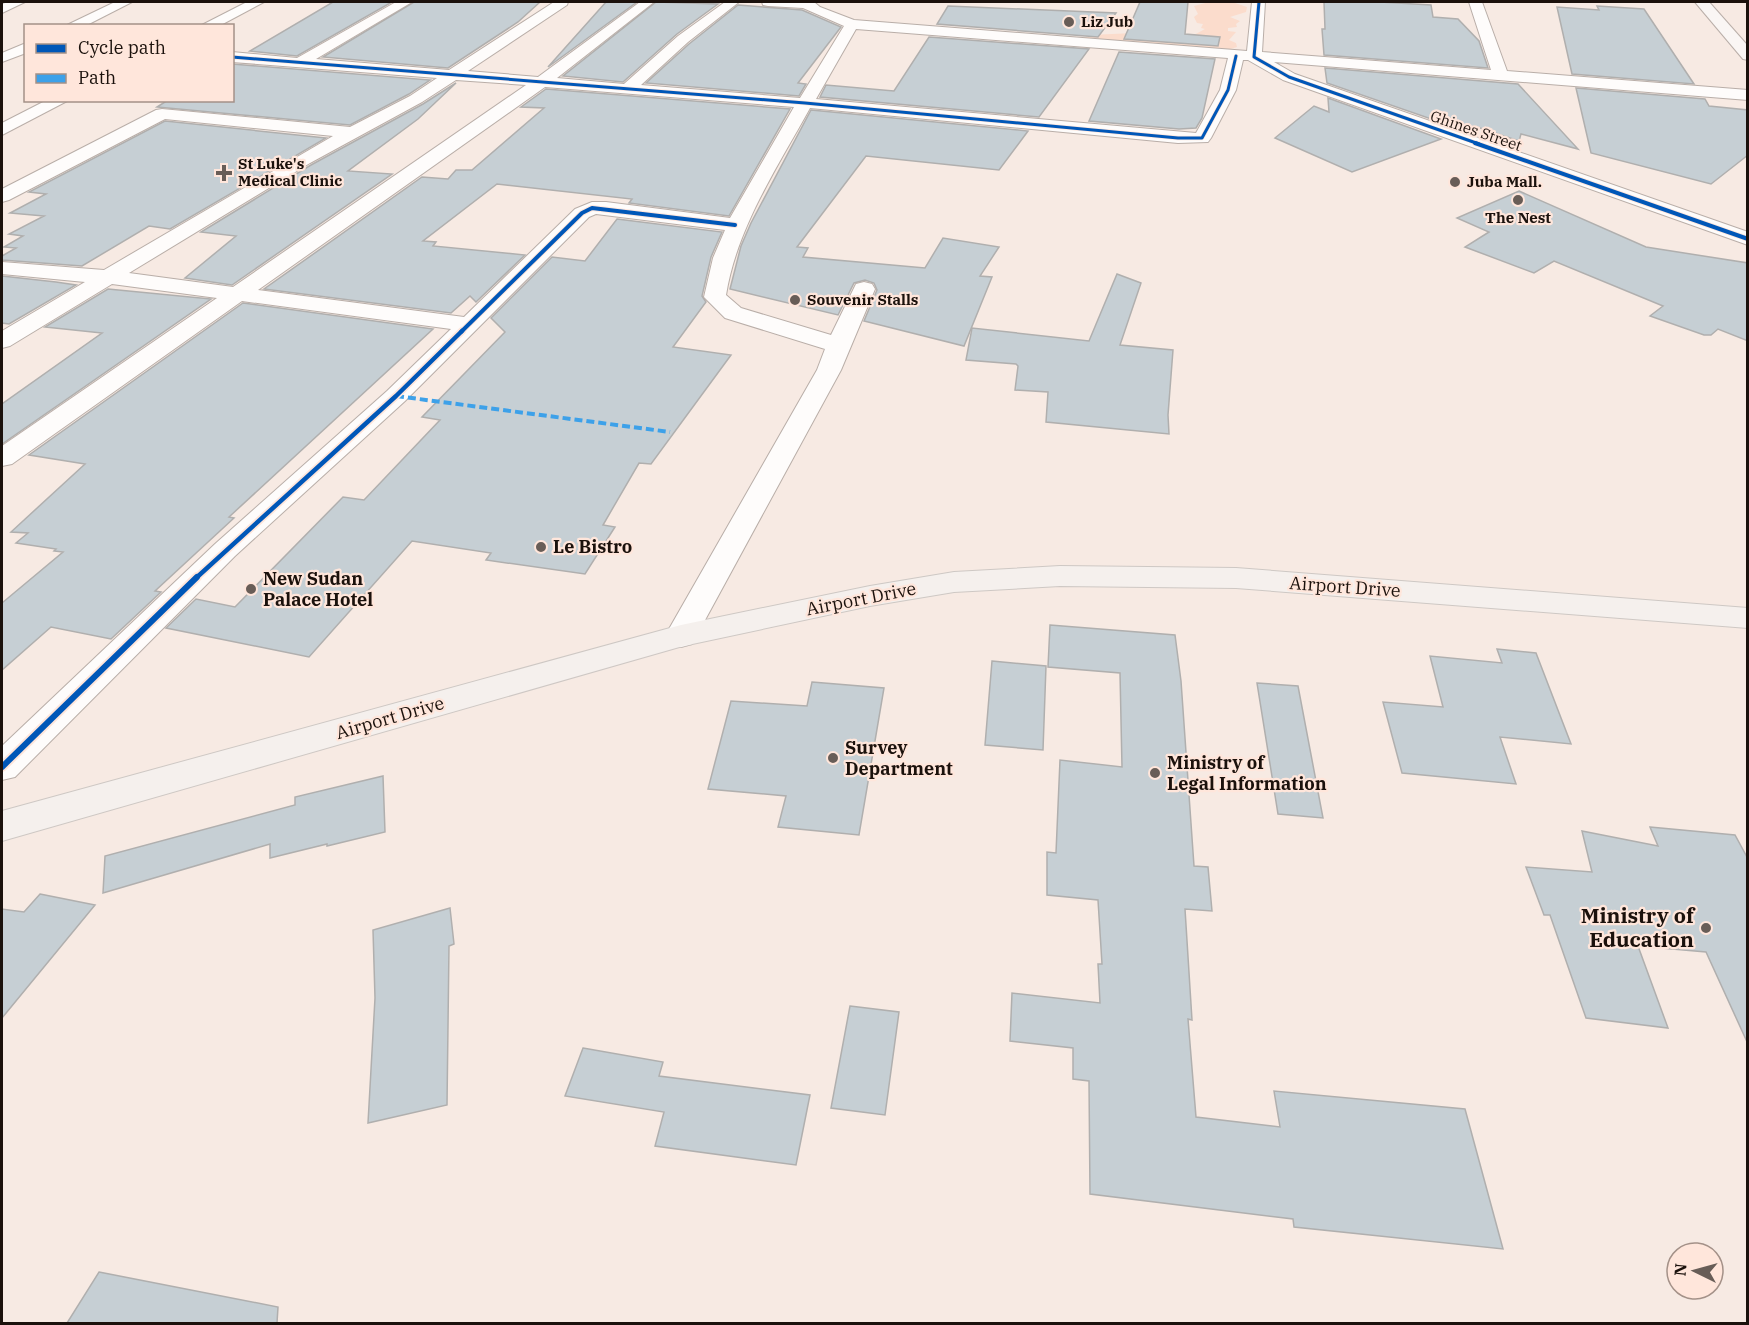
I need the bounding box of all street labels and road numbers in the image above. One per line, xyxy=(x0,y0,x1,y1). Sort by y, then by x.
street label: Ghines Street xyxy=(1428,106,1524,155)
street label: Airport Drive xyxy=(1289,571,1401,602)
street label: Airport Drive xyxy=(804,577,918,620)
street label: Airport Drive xyxy=(333,691,447,744)

